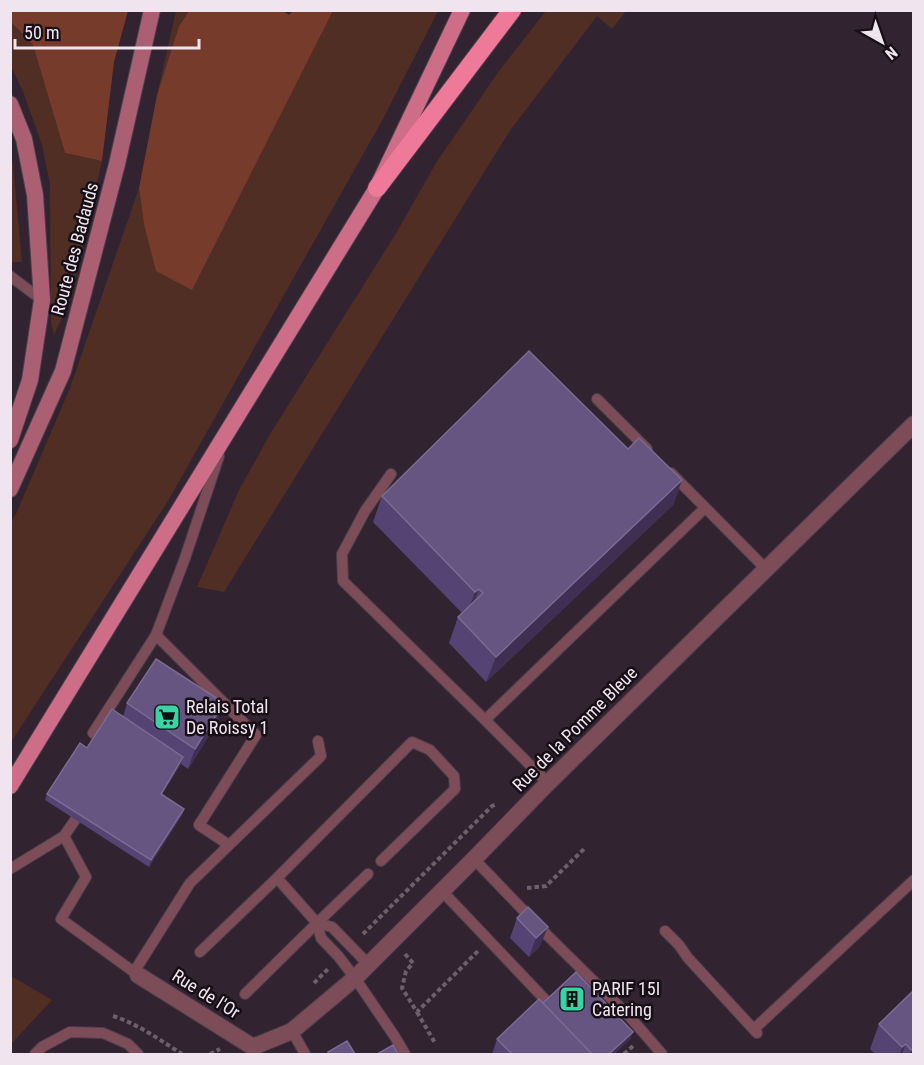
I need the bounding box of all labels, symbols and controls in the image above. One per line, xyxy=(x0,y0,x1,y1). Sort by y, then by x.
scale bar xyxy=(15,12,200,50)
north arrow xyxy=(852,12,912,72)
text: 50 m xyxy=(24,22,59,43)
text: N xyxy=(881,43,901,64)
street label: Route des Badauds xyxy=(47,180,102,318)
street label: Rue de la Pomme Bleue xyxy=(508,662,641,795)
place label: Relais Total De Roissy 1 xyxy=(186,696,269,738)
supermarket icon: Relais Total De Roissy 1 xyxy=(152,702,182,732)
street label: Rue de l'Or xyxy=(169,965,244,1023)
place label: PARIF 15I Catering xyxy=(592,978,660,1020)
building icon: PARIF 15I Catering xyxy=(557,984,587,1014)

